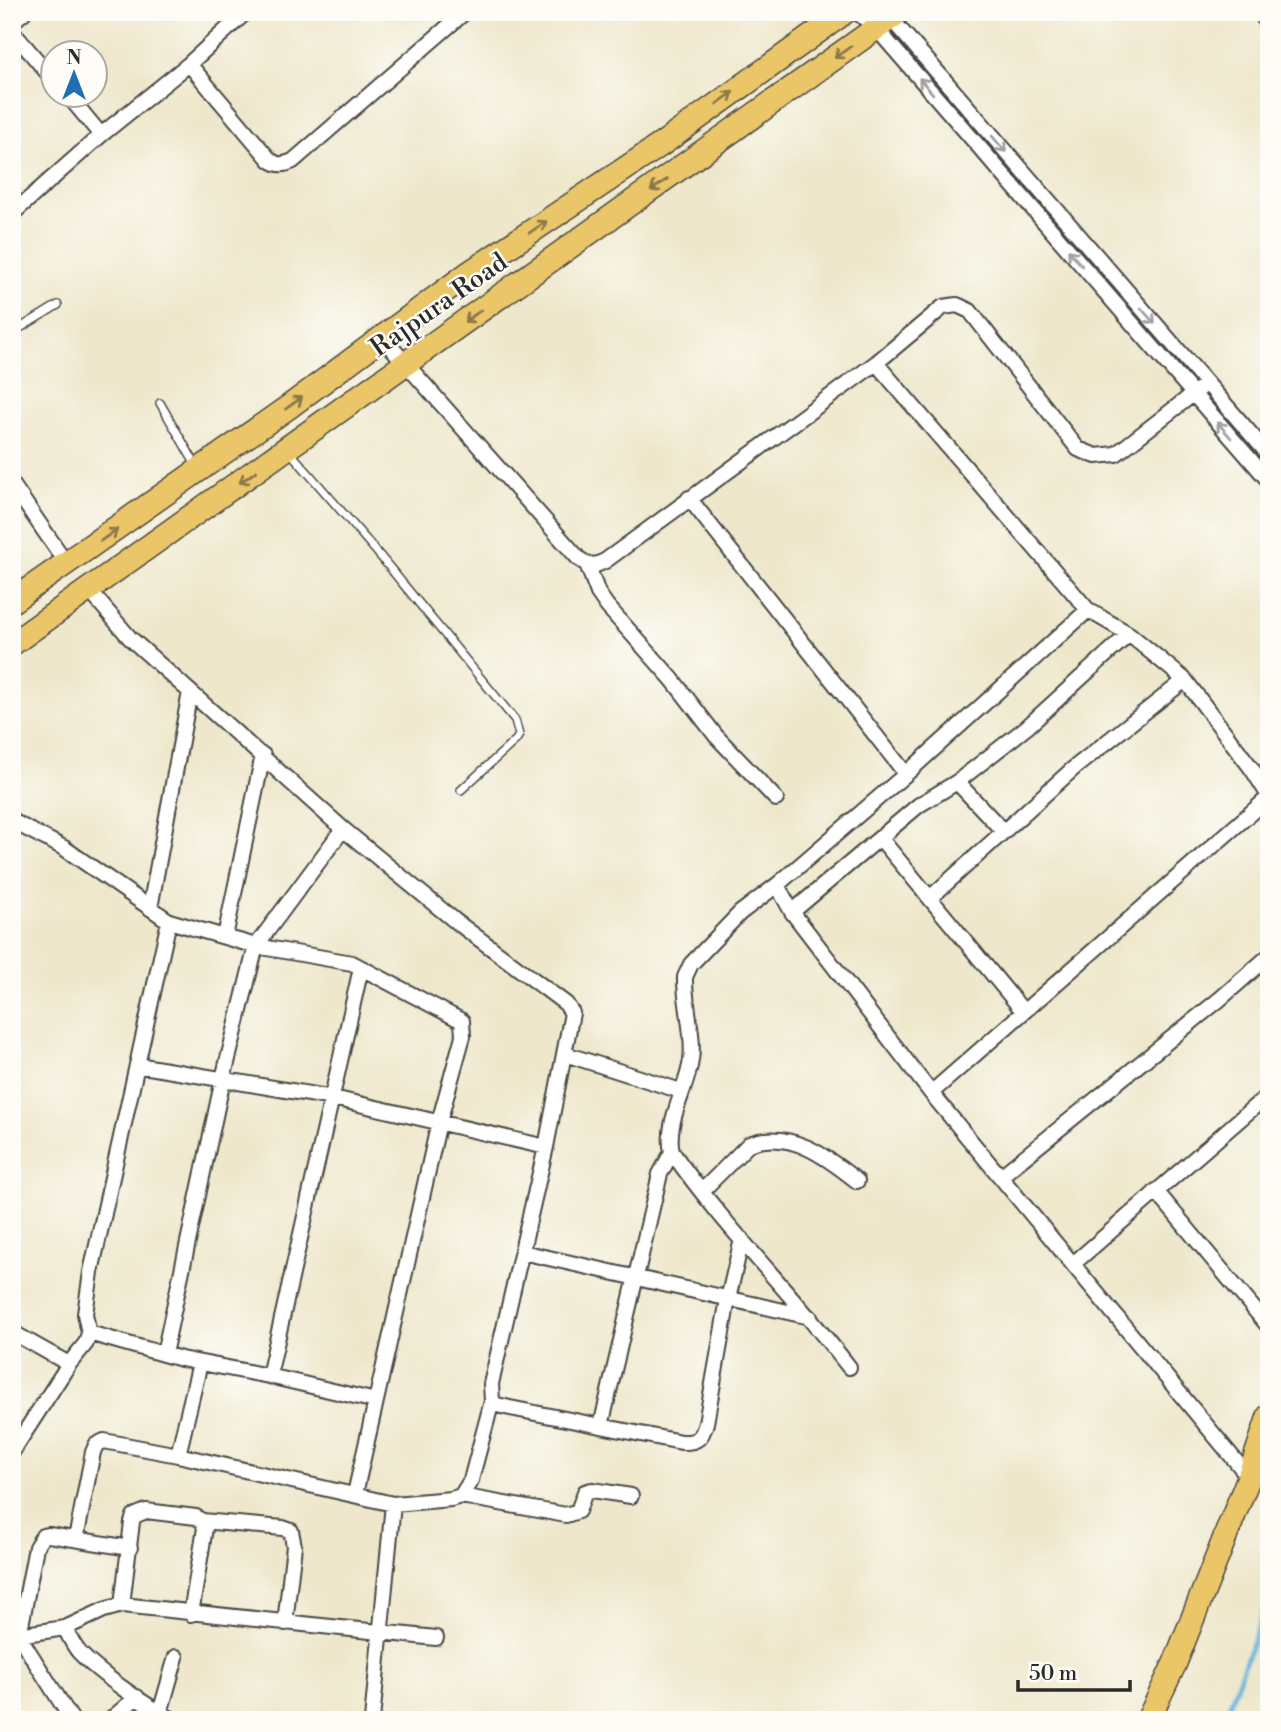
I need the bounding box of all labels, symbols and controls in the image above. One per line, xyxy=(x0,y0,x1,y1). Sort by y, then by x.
north arrow xyxy=(38,38,108,108)
one-way arrow xyxy=(834,45,853,59)
text: N xyxy=(66,46,82,70)
one-way arrow xyxy=(918,77,934,95)
one-way arrow xyxy=(716,91,735,106)
one-way arrow xyxy=(991,135,1007,153)
one-way arrow xyxy=(650,178,669,192)
one-way arrow xyxy=(528,220,547,234)
street label: Rajpura Road xyxy=(364,246,514,364)
one-way arrow xyxy=(1067,249,1083,267)
one-way arrow xyxy=(1140,307,1156,325)
one-way arrow xyxy=(464,309,483,323)
one-way arrow xyxy=(284,396,303,410)
one-way arrow xyxy=(1216,421,1232,439)
one-way arrow xyxy=(239,470,258,484)
one-way arrow xyxy=(99,528,118,542)
scale bar xyxy=(1018,1648,1130,1692)
text: 50 m xyxy=(1029,1661,1077,1687)

